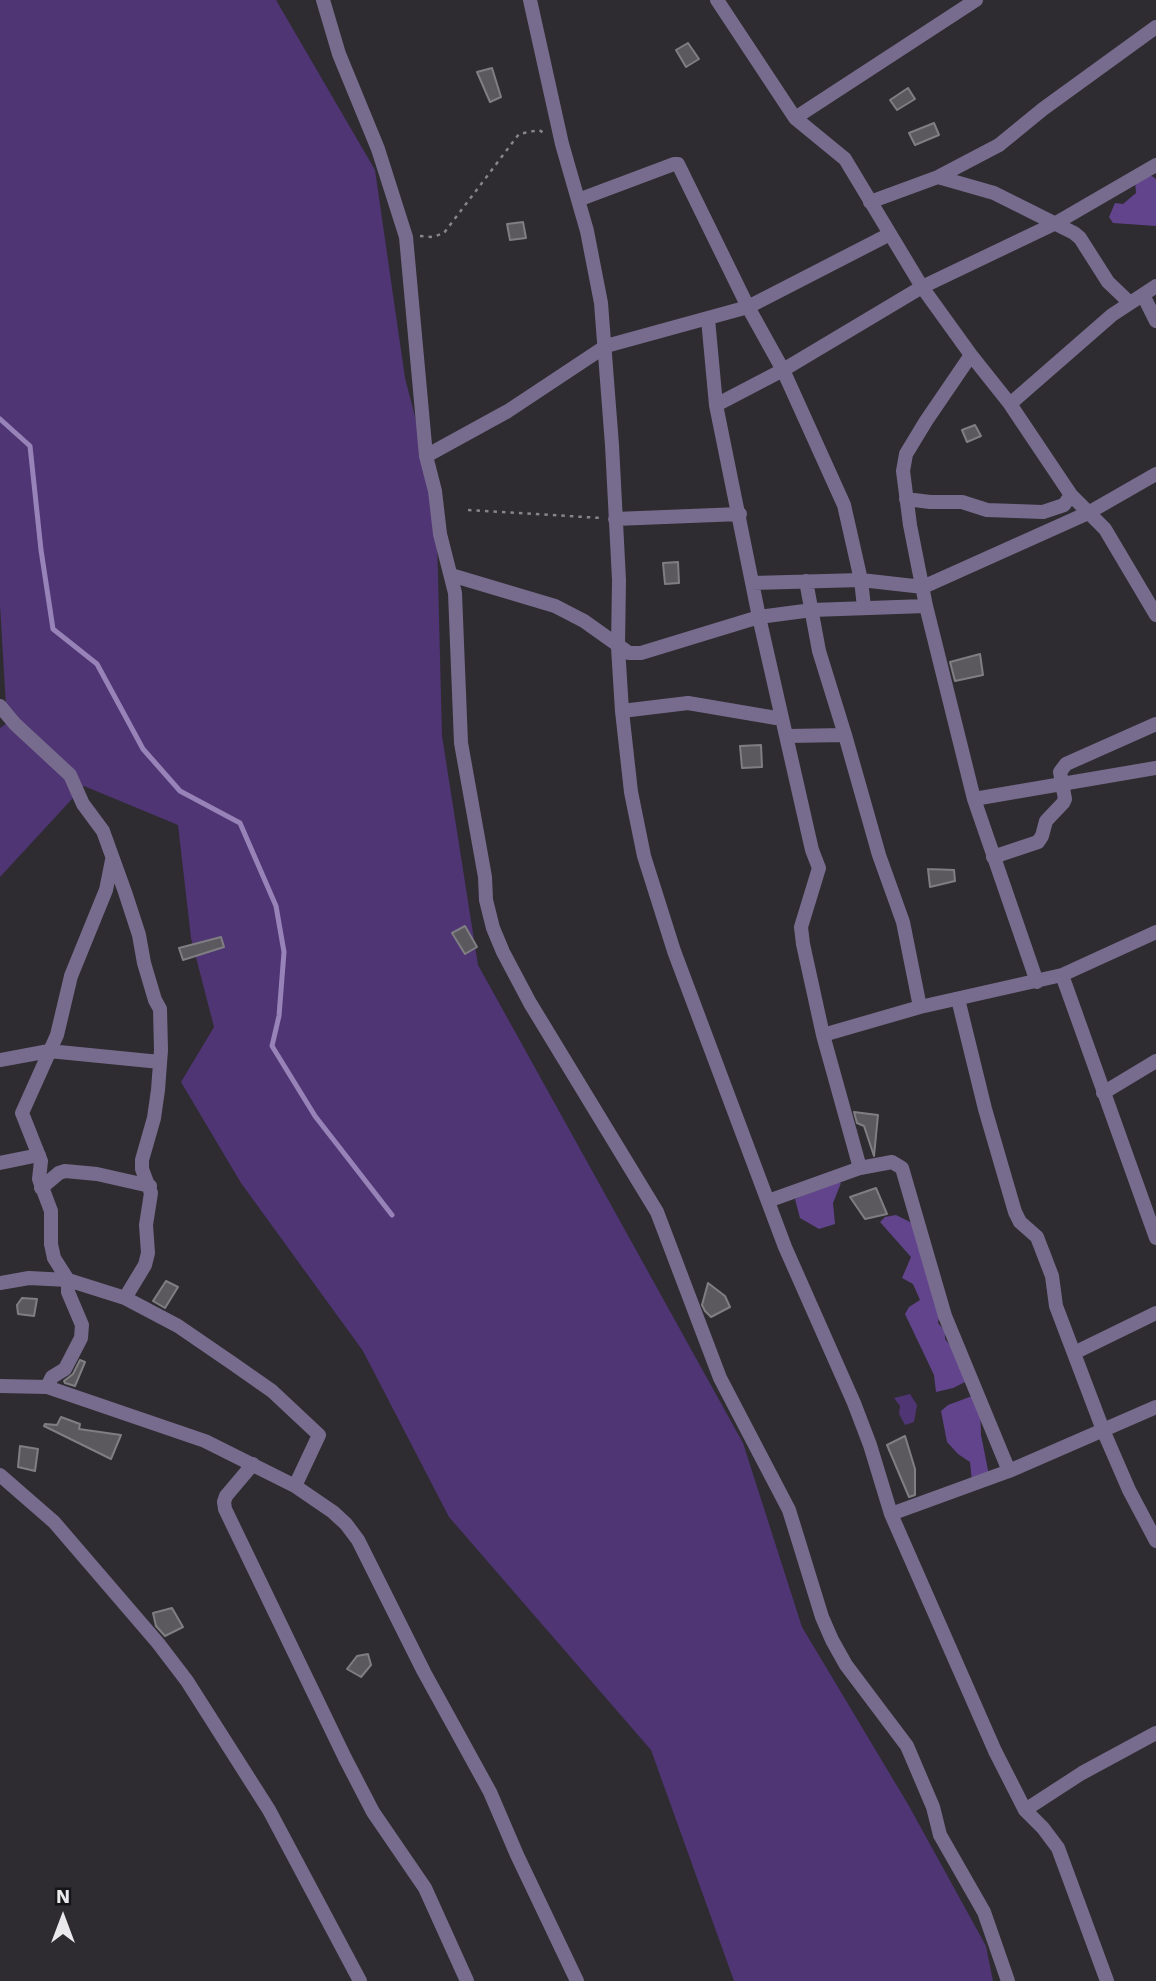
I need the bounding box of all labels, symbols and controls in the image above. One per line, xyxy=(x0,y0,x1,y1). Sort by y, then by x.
north arrow xyxy=(28,1883,98,1953)
text: N xyxy=(56,1885,70,1908)

